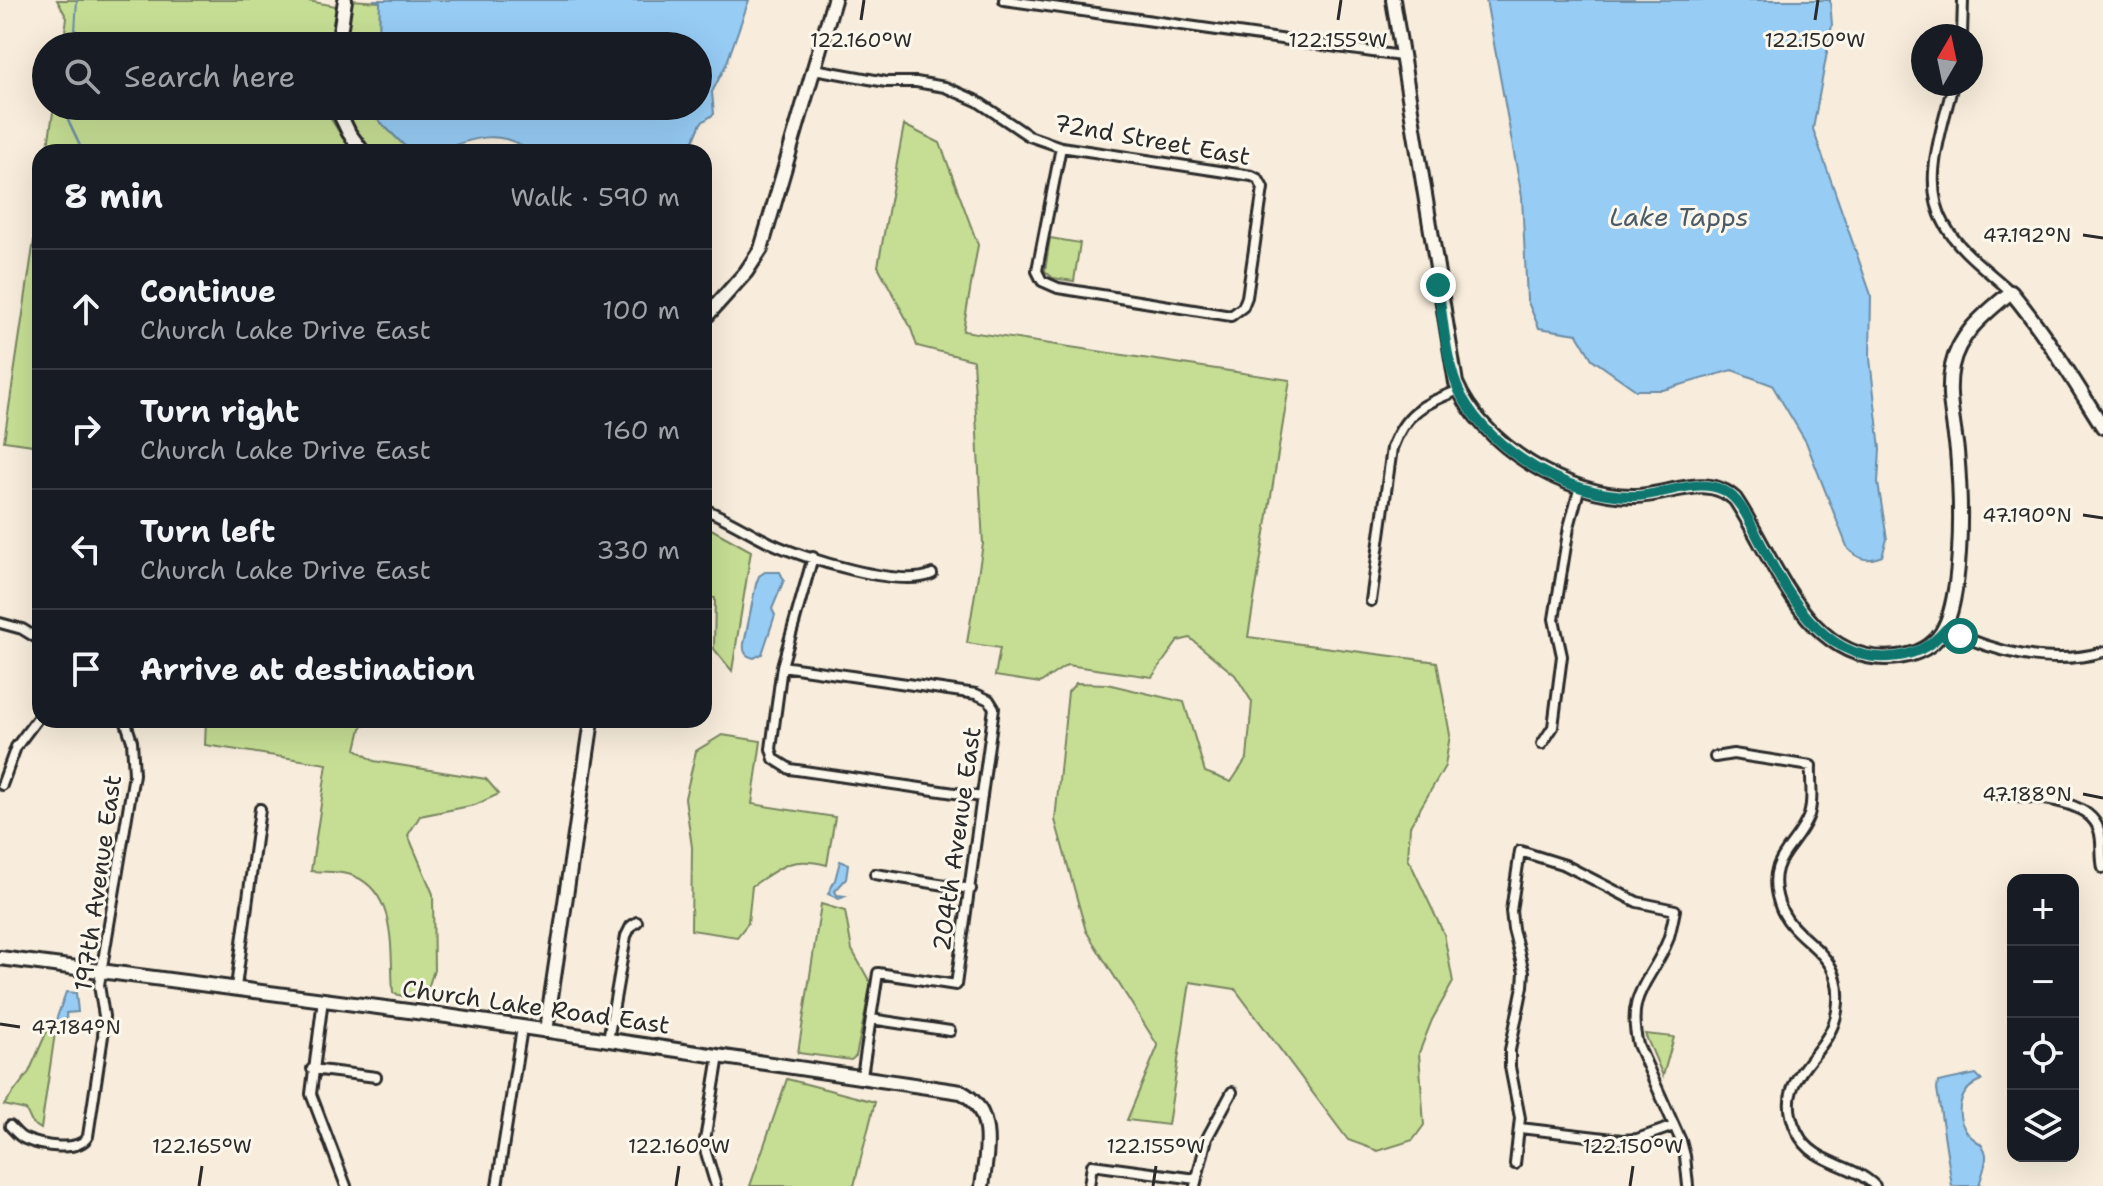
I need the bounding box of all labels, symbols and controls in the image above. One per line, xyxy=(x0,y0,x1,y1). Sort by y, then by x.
north arrow xyxy=(1911,24,1983,96)
text: 122.160°W xyxy=(810,27,912,53)
text: 122.155°W xyxy=(1289,27,1387,53)
text: 122.150°W xyxy=(1764,27,1866,53)
search box xyxy=(32,32,712,120)
icon: search xyxy=(60,54,104,98)
text: Search here xyxy=(124,56,295,97)
street label: 72nd Street East xyxy=(1051,107,1253,173)
text: 8 min xyxy=(64,173,163,219)
text: Walk · 590 m xyxy=(510,179,680,214)
water label: Lake Tapps xyxy=(1609,199,1749,234)
text: 47.192°N xyxy=(1983,222,2071,248)
route end xyxy=(1420,267,1456,303)
text: Continue xyxy=(140,271,276,312)
icon: ahead xyxy=(64,287,108,331)
text: 100 m xyxy=(602,292,680,327)
text: Church Lake Drive East xyxy=(140,312,431,347)
text: Turn right xyxy=(140,391,299,432)
icon: right xyxy=(64,407,108,451)
text: 160 m xyxy=(603,412,680,447)
text: Church Lake Drive East xyxy=(140,432,431,467)
text: 47.190°N xyxy=(1982,502,2072,528)
text: Turn left xyxy=(140,511,275,552)
icon: left xyxy=(64,527,108,571)
text: 330 m xyxy=(596,532,680,567)
text: Church Lake Drive East xyxy=(140,552,431,587)
route start xyxy=(1942,618,1978,654)
icon: arrive xyxy=(64,647,108,691)
text: Arrive at destination xyxy=(140,649,475,690)
street label: 204th Avenue East xyxy=(925,725,989,953)
street label: 197th Avenue East xyxy=(67,773,129,993)
text: 47.188°N xyxy=(1982,781,2072,807)
map controls xyxy=(2007,874,2079,1162)
button: + xyxy=(2007,874,2079,946)
button: − xyxy=(2007,946,2079,1018)
street label: Church Lake Road East xyxy=(400,972,672,1042)
text: 47.184°N xyxy=(31,1014,121,1040)
button: locate xyxy=(2007,1018,2079,1090)
button: layers xyxy=(2007,1090,2079,1162)
text: 122.165°W xyxy=(152,1133,252,1159)
text: 122.160°W xyxy=(628,1133,730,1159)
text: 122.155°W xyxy=(1107,1133,1205,1159)
text: 122.150°W xyxy=(1582,1133,1684,1159)

